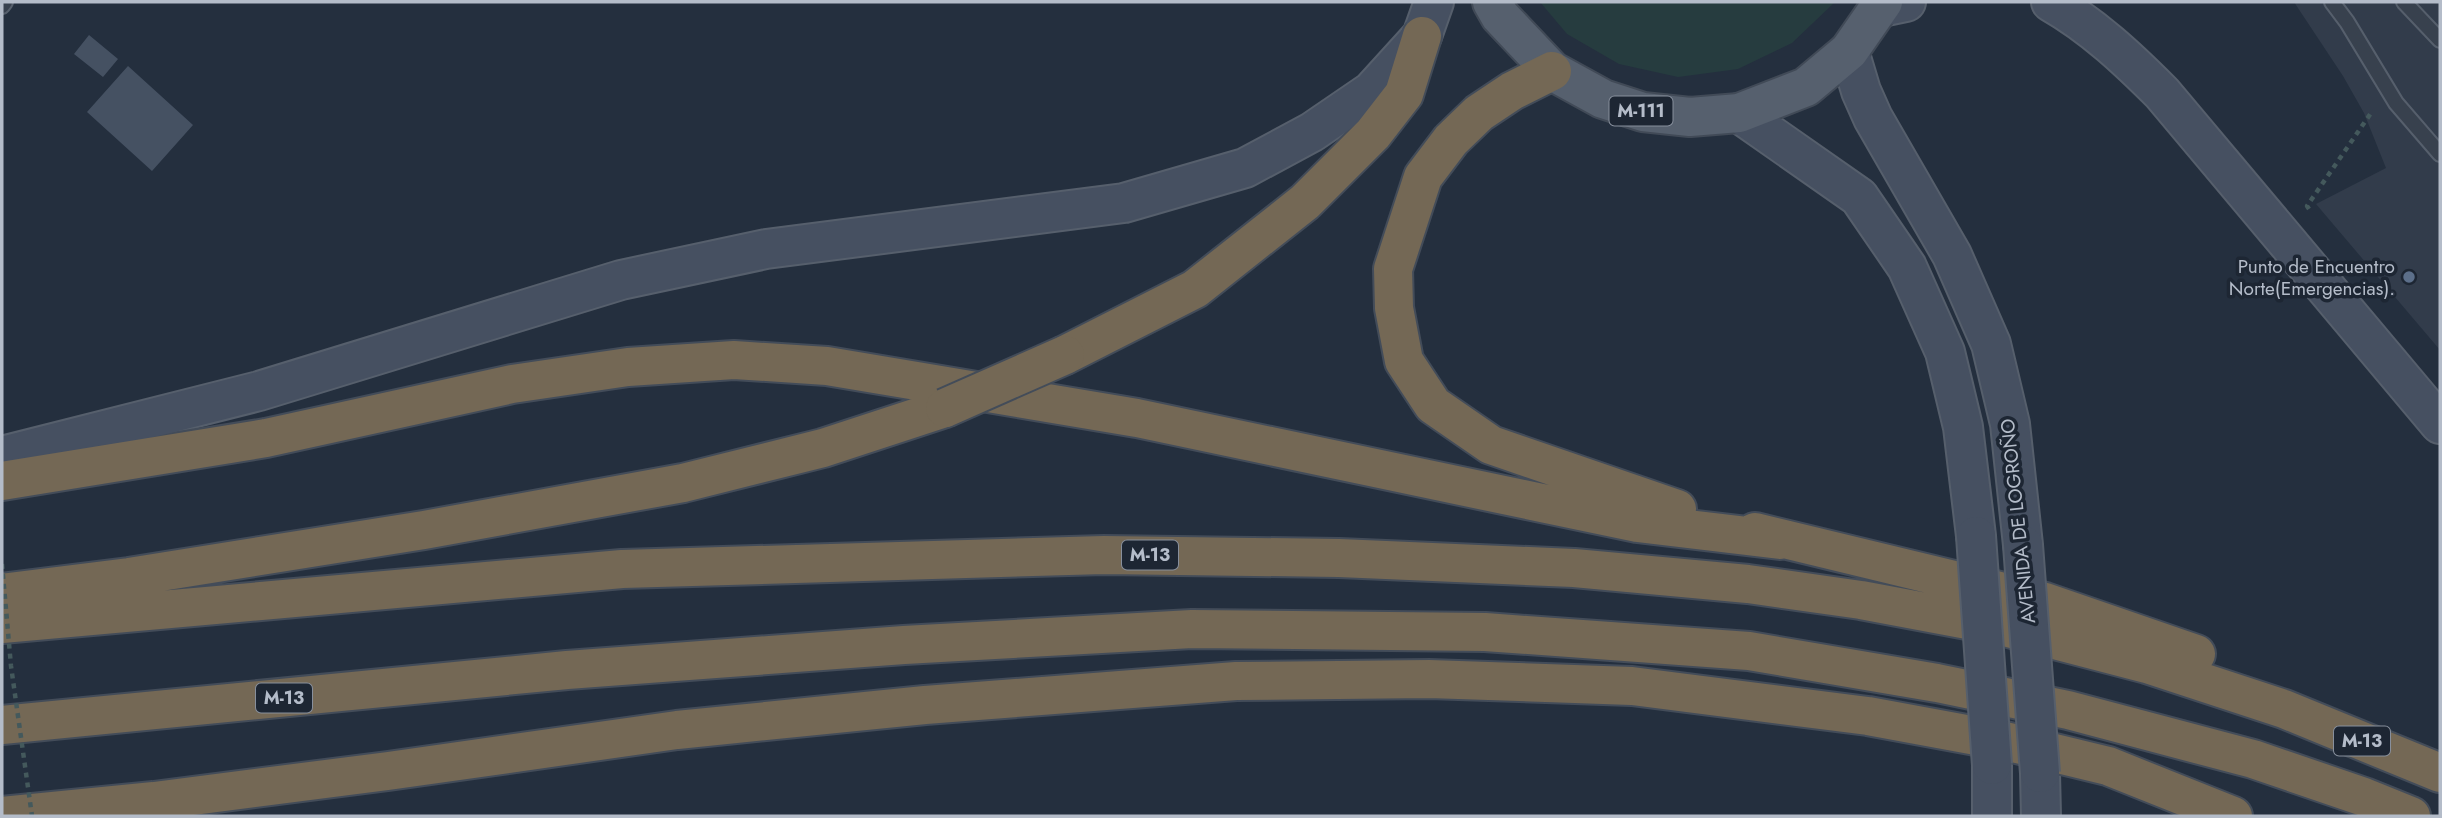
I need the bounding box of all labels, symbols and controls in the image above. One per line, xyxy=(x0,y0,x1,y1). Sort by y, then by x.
road number: M-111 xyxy=(1610,96,1672,126)
place label: Punto de Encuentro Norte(Emergencias). xyxy=(2229,253,2395,302)
marker: Punto de Encuentro Norte(Emergencias). xyxy=(2401,269,2417,285)
street label: AVENIDA DE LOGROÑO xyxy=(1994,417,2042,625)
road number: M-13 xyxy=(1122,540,1178,570)
road number: M-13 xyxy=(256,684,312,712)
road number: M-13 xyxy=(2334,726,2390,756)

